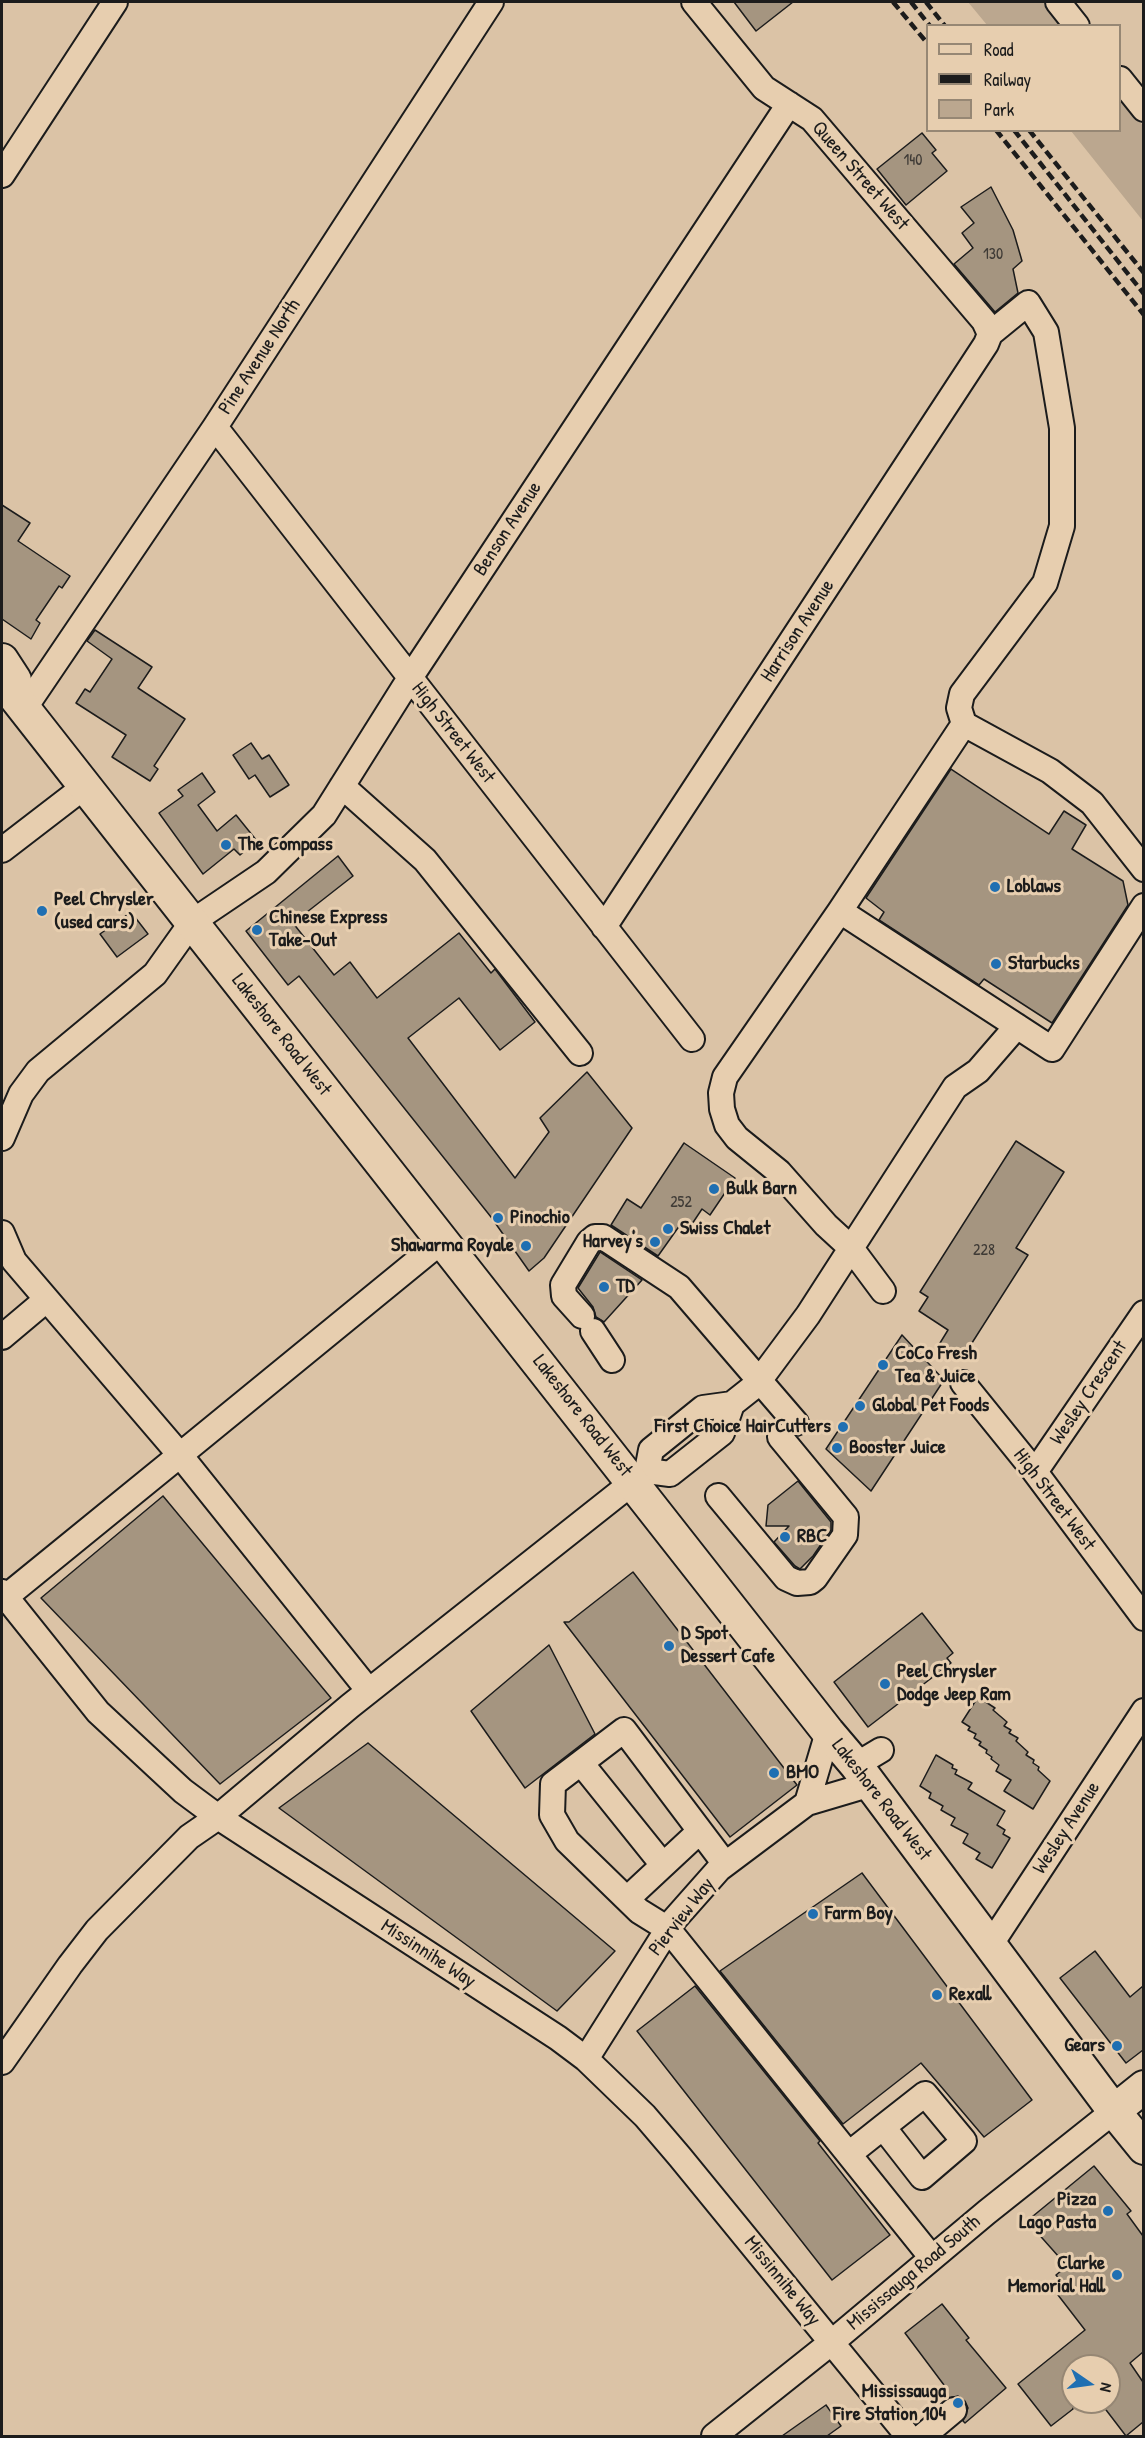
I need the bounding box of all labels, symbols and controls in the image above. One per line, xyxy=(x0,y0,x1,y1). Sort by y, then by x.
legend xyxy=(926,24,1121,132)
text: Road xyxy=(984,37,1014,62)
text: Railway xyxy=(984,67,1031,92)
text: Park xyxy=(984,97,1014,122)
street label: Queen Street West xyxy=(806,117,914,235)
house number: 140 xyxy=(904,151,922,171)
house number: 130 xyxy=(983,245,1003,265)
street label: Pine Avenue North xyxy=(214,295,306,419)
street label: Benson Avenue xyxy=(469,477,547,581)
street label: Harrison Avenue xyxy=(756,575,840,687)
street label: High Street West xyxy=(406,678,500,788)
place label: The Compass xyxy=(238,833,333,857)
marker: The Compass xyxy=(219,838,233,852)
place label: Loblaws xyxy=(1007,875,1061,899)
marker: Loblaws xyxy=(988,880,1002,894)
place label: Peel Chrysler (used cars) xyxy=(54,888,154,935)
marker: Peel Chrysler (used cars) xyxy=(35,904,49,918)
place label: Chinese Express Take-Out xyxy=(269,906,388,953)
marker: Chinese Express Take-Out xyxy=(250,923,264,937)
place label: Starbucks xyxy=(1008,952,1080,976)
marker: Starbucks xyxy=(989,957,1003,971)
street label: Lakeshore Road West xyxy=(226,969,336,1101)
place label: Bulk Barn xyxy=(726,1177,797,1201)
marker: Bulk Barn xyxy=(707,1182,721,1196)
house number: 252 xyxy=(670,1193,692,1213)
place label: Pinochio xyxy=(510,1206,570,1230)
marker: Pinochio xyxy=(491,1211,505,1225)
place label: Swiss Chalet xyxy=(680,1217,770,1241)
marker: Swiss Chalet xyxy=(661,1222,675,1236)
place label: Harvey's xyxy=(583,1230,643,1254)
place label: Shawarma Royale xyxy=(391,1234,514,1258)
marker: Harvey's xyxy=(648,1235,662,1249)
marker: Shawarma Royale xyxy=(519,1239,533,1253)
house number: 228 xyxy=(973,1241,995,1261)
place label: TD xyxy=(616,1275,635,1299)
marker: TD xyxy=(597,1280,611,1294)
street label: Wesley Crescent xyxy=(1045,1336,1133,1450)
place label: CoCo Fresh Tea & Juice xyxy=(895,1342,977,1389)
street label: Lakeshore Road West xyxy=(527,1350,637,1482)
marker: CoCo Fresh Tea & Juice xyxy=(876,1358,890,1372)
place label: Global Pet Foods xyxy=(872,1394,989,1418)
marker: Global Pet Foods xyxy=(853,1399,867,1413)
place label: First Choice HairCutters xyxy=(654,1415,831,1439)
marker: First Choice HairCutters xyxy=(836,1420,850,1434)
place label: Booster Juice xyxy=(849,1436,946,1460)
marker: Booster Juice xyxy=(830,1441,844,1455)
street label: High Street West xyxy=(1008,1444,1100,1556)
place label: RBC xyxy=(797,1525,827,1549)
marker: RBC xyxy=(778,1530,792,1544)
place label: D Spot Dessert Cafe xyxy=(681,1622,775,1669)
marker: D Spot Dessert Cafe xyxy=(662,1639,676,1653)
place label: Peel Chrysler Dodge Jeep Ram xyxy=(897,1660,1011,1707)
marker: Peel Chrysler Dodge Jeep Ram xyxy=(878,1677,892,1691)
street label: Lakeshore Road West xyxy=(826,1734,936,1866)
place label: BMO xyxy=(786,1761,819,1785)
marker: BMO xyxy=(767,1766,781,1780)
street label: Wesley Avenue xyxy=(1028,1777,1106,1879)
street label: Pierview Way xyxy=(644,1873,720,1961)
place label: Farm Boy xyxy=(825,1902,893,1926)
marker: Farm Boy xyxy=(806,1907,820,1921)
street label: Missinnihe Way xyxy=(376,1914,480,1994)
place label: Rexall xyxy=(949,1983,991,2007)
marker: Rexall xyxy=(930,1988,944,2002)
place label: Gears xyxy=(1064,2034,1105,2058)
marker: Gears xyxy=(1110,2039,1124,2053)
place label: Pizza Lago Pasta xyxy=(1019,2188,1096,2235)
marker: Pizza Lago Pasta xyxy=(1101,2204,1115,2218)
street label: Mississauga Road South xyxy=(842,2210,986,2336)
street label: Missinnihe Way xyxy=(739,2231,825,2331)
place label: Clarke Memorial Hall xyxy=(1008,2252,1105,2299)
marker: Clarke Memorial Hall xyxy=(1110,2268,1124,2282)
north arrow xyxy=(1061,2354,1121,2414)
place label: Mississauga Fire Station 104 xyxy=(833,2380,946,2427)
text: N xyxy=(1095,2381,1118,2394)
marker: Mississauga Fire Station 104 xyxy=(951,2396,965,2410)

